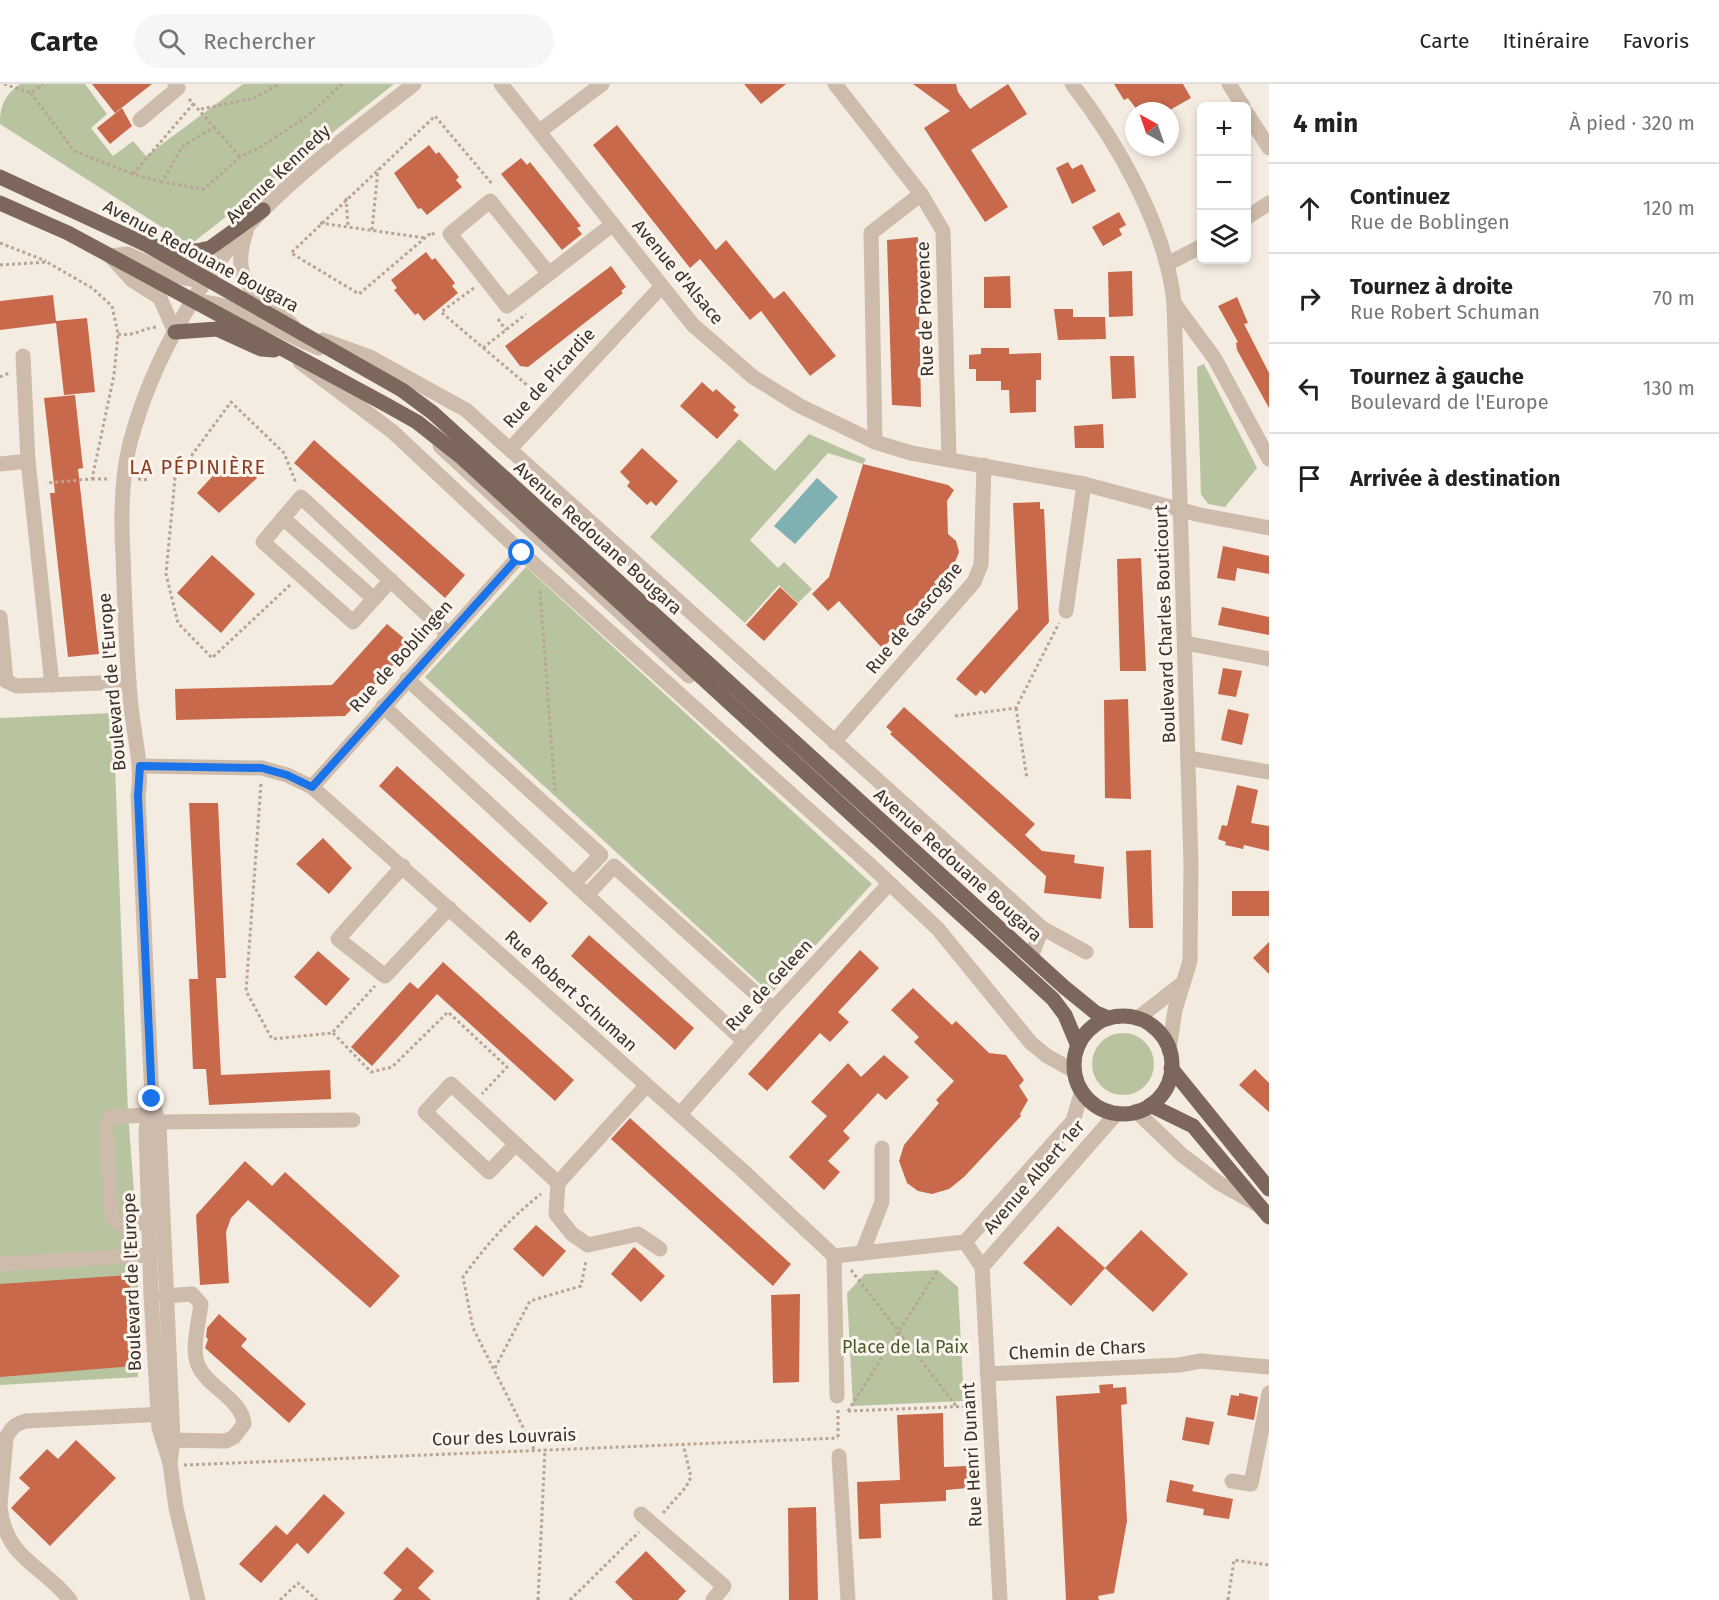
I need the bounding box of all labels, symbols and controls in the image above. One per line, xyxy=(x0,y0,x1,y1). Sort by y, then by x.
search box xyxy=(134,14,554,68)
text: Carte xyxy=(30,25,98,58)
icon: search xyxy=(155,25,188,58)
text: Rechercher xyxy=(203,28,315,55)
text: Carte xyxy=(1420,28,1469,54)
text: Itinéraire xyxy=(1502,28,1589,54)
text: Favoris xyxy=(1622,28,1689,54)
north arrow xyxy=(1125,102,1179,156)
map controls xyxy=(1197,102,1251,264)
button: + xyxy=(1197,102,1251,156)
text: 4 min xyxy=(1293,108,1358,139)
text: À pied · 320 m xyxy=(1569,111,1695,135)
street label: Avenue Kennedy xyxy=(221,120,335,228)
button: − xyxy=(1197,156,1251,210)
text: Continuez xyxy=(1350,183,1450,210)
icon: ahead xyxy=(1293,192,1326,225)
street label: Avenue Redouane Bougara xyxy=(99,195,303,317)
text: 120 m xyxy=(1643,196,1695,220)
button: layers xyxy=(1197,210,1251,264)
text: Rue de Boblingen xyxy=(1350,210,1510,234)
street label: Avenue d'Alsace xyxy=(628,215,728,329)
street label: Rue de Provence xyxy=(912,241,938,377)
text: Tournez à droite xyxy=(1350,273,1513,300)
icon: right xyxy=(1293,282,1326,315)
text: 70 m xyxy=(1653,286,1695,310)
text: Rue Robert Schuman xyxy=(1350,300,1540,324)
street label: Rue de Picardie xyxy=(498,323,600,433)
text: Tournez à gauche xyxy=(1350,363,1524,390)
icon: left xyxy=(1293,372,1326,405)
text: 130 m xyxy=(1643,376,1695,400)
text: Boulevard de l'Europe xyxy=(1350,390,1549,414)
district label: LA PÉPINIÈRE xyxy=(129,455,267,479)
street label: Avenue Redouane Bougara xyxy=(509,457,687,619)
icon: arrive xyxy=(1293,462,1326,495)
text: Arrivée à destination xyxy=(1350,465,1560,492)
street label: Boulevard Charles Bouticourt xyxy=(1150,504,1180,744)
route start xyxy=(508,539,534,565)
street label: Rue de Gascogne xyxy=(861,558,967,678)
street label: Boulevard de l'Europe xyxy=(93,592,131,772)
street label: Rue de Boblingen xyxy=(345,595,457,717)
street label: Avenue Redouane Bougara xyxy=(869,784,1047,946)
street label: Rue Robert Schuman xyxy=(500,926,642,1056)
street label: Rue de Geleen xyxy=(721,934,817,1036)
route end xyxy=(138,1085,164,1111)
street label: Avenue Albert 1er xyxy=(979,1116,1089,1238)
street label: Boulevard de l'Europe xyxy=(118,1192,146,1372)
street label: Chemin de Chars xyxy=(1008,1335,1146,1365)
park label: Place de la Paix xyxy=(842,1336,968,1358)
street label: Rue Henri Dunant xyxy=(957,1382,987,1528)
street label: Cour des Louvrais xyxy=(432,1423,576,1451)

